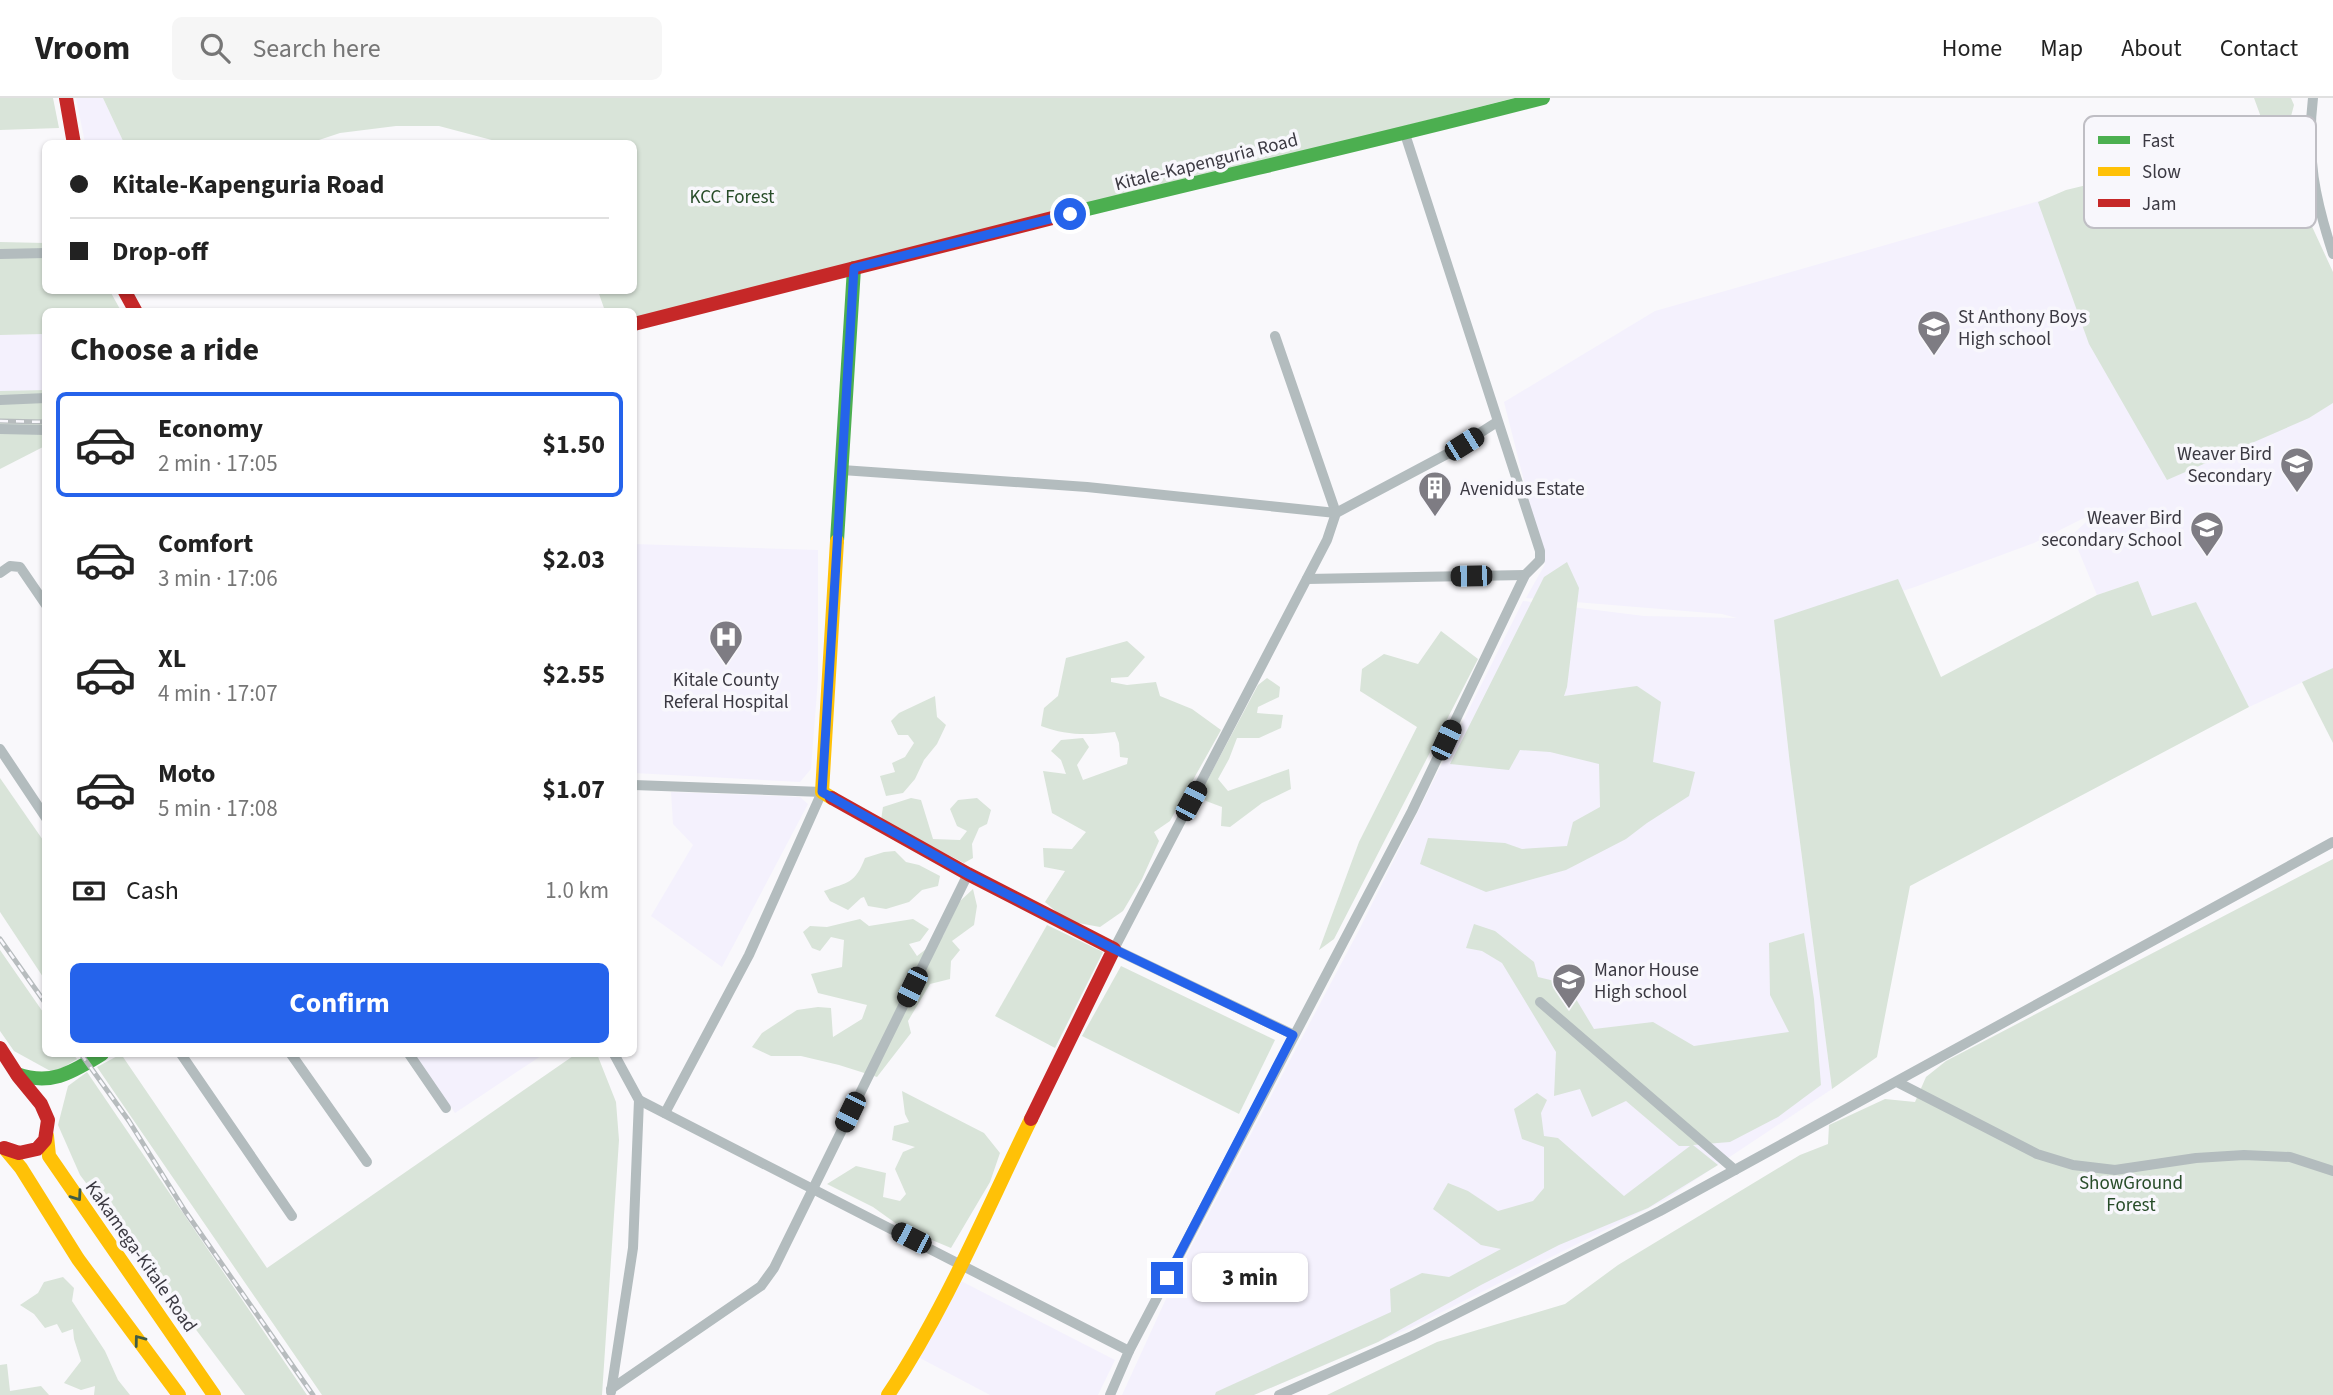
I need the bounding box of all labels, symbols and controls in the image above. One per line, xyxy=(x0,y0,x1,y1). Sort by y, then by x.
search box xyxy=(172,17,662,80)
text: Vroom xyxy=(35,25,130,72)
icon: search xyxy=(196,29,234,67)
text: Search here xyxy=(252,30,381,67)
text: Home xyxy=(1942,31,2002,66)
text: Map xyxy=(2040,31,2083,66)
text: About xyxy=(2121,31,2182,66)
text: Contact xyxy=(2220,31,2298,66)
legend xyxy=(2084,116,2316,228)
street label: Kitale-Kapenguria Road xyxy=(1112,127,1301,198)
text: Fast xyxy=(2142,128,2175,155)
text: Slow xyxy=(2142,159,2181,186)
text: Kitale-Kapenguria Road xyxy=(112,166,384,203)
park label: KCC Forest xyxy=(690,184,775,211)
text: Jam xyxy=(2142,191,2176,218)
route start xyxy=(1054,198,1086,230)
text: Drop-off xyxy=(112,233,208,270)
place label: St Anthony Boys High school xyxy=(1958,304,2087,353)
school or university icon: St Anthony Boys High school xyxy=(1915,308,1953,357)
text: Choose a ride xyxy=(70,327,259,373)
text: Economy xyxy=(158,410,263,447)
icon: car xyxy=(74,413,137,476)
car xyxy=(1441,424,1488,464)
text: $1.50 xyxy=(542,426,605,463)
place label: Weaver Bird Secondary xyxy=(2177,441,2272,490)
school or university icon: Weaver Bird Secondary xyxy=(2278,445,2316,494)
text: 2 min · 17:05 xyxy=(158,447,278,480)
building icon: Avenidus Estate xyxy=(1416,469,1454,518)
place label: Avenidus Estate xyxy=(1460,476,1585,503)
place label: Weaver Bird secondary School xyxy=(2041,505,2182,554)
school or university icon: Weaver Bird secondary School xyxy=(2188,509,2226,558)
text: Comfort xyxy=(158,525,253,562)
icon: car xyxy=(74,528,137,591)
text: $2.03 xyxy=(542,541,605,578)
text: 3 min · 17:06 xyxy=(158,562,278,595)
car xyxy=(1450,565,1493,587)
hospital icon: Kitale County Referal Hospital xyxy=(707,618,745,667)
text: XL xyxy=(158,640,186,677)
icon: car xyxy=(74,643,137,706)
text: $2.55 xyxy=(542,656,605,693)
place label: Kitale County Referal Hospital xyxy=(663,667,789,716)
text: 4 min · 17:07 xyxy=(158,677,278,710)
car xyxy=(1428,717,1465,763)
text: Moto xyxy=(158,755,215,792)
icon: car xyxy=(74,758,137,821)
text: $1.07 xyxy=(542,771,605,808)
car xyxy=(1172,778,1211,824)
text: 5 min · 17:08 xyxy=(158,792,278,825)
icon: cash xyxy=(70,872,108,910)
text: Cash xyxy=(126,872,179,909)
text: 1.0 km xyxy=(545,874,609,907)
place label: Manor House High school xyxy=(1594,957,1699,1006)
school or university icon: Manor House High school xyxy=(1550,961,1588,1010)
button: Confirm xyxy=(70,963,609,1043)
car xyxy=(894,964,931,1010)
car xyxy=(832,1089,869,1135)
park label: ShowGround Forest xyxy=(2079,1170,2183,1219)
street label: Kakamega-Kitale Road xyxy=(78,1176,203,1338)
one-way arrow xyxy=(69,1188,81,1201)
car xyxy=(888,1219,935,1257)
callout: 3 min xyxy=(1192,1254,1307,1302)
text: 3 min xyxy=(1222,1261,1278,1294)
route end xyxy=(1151,1262,1183,1294)
one-way arrow xyxy=(134,1335,147,1348)

